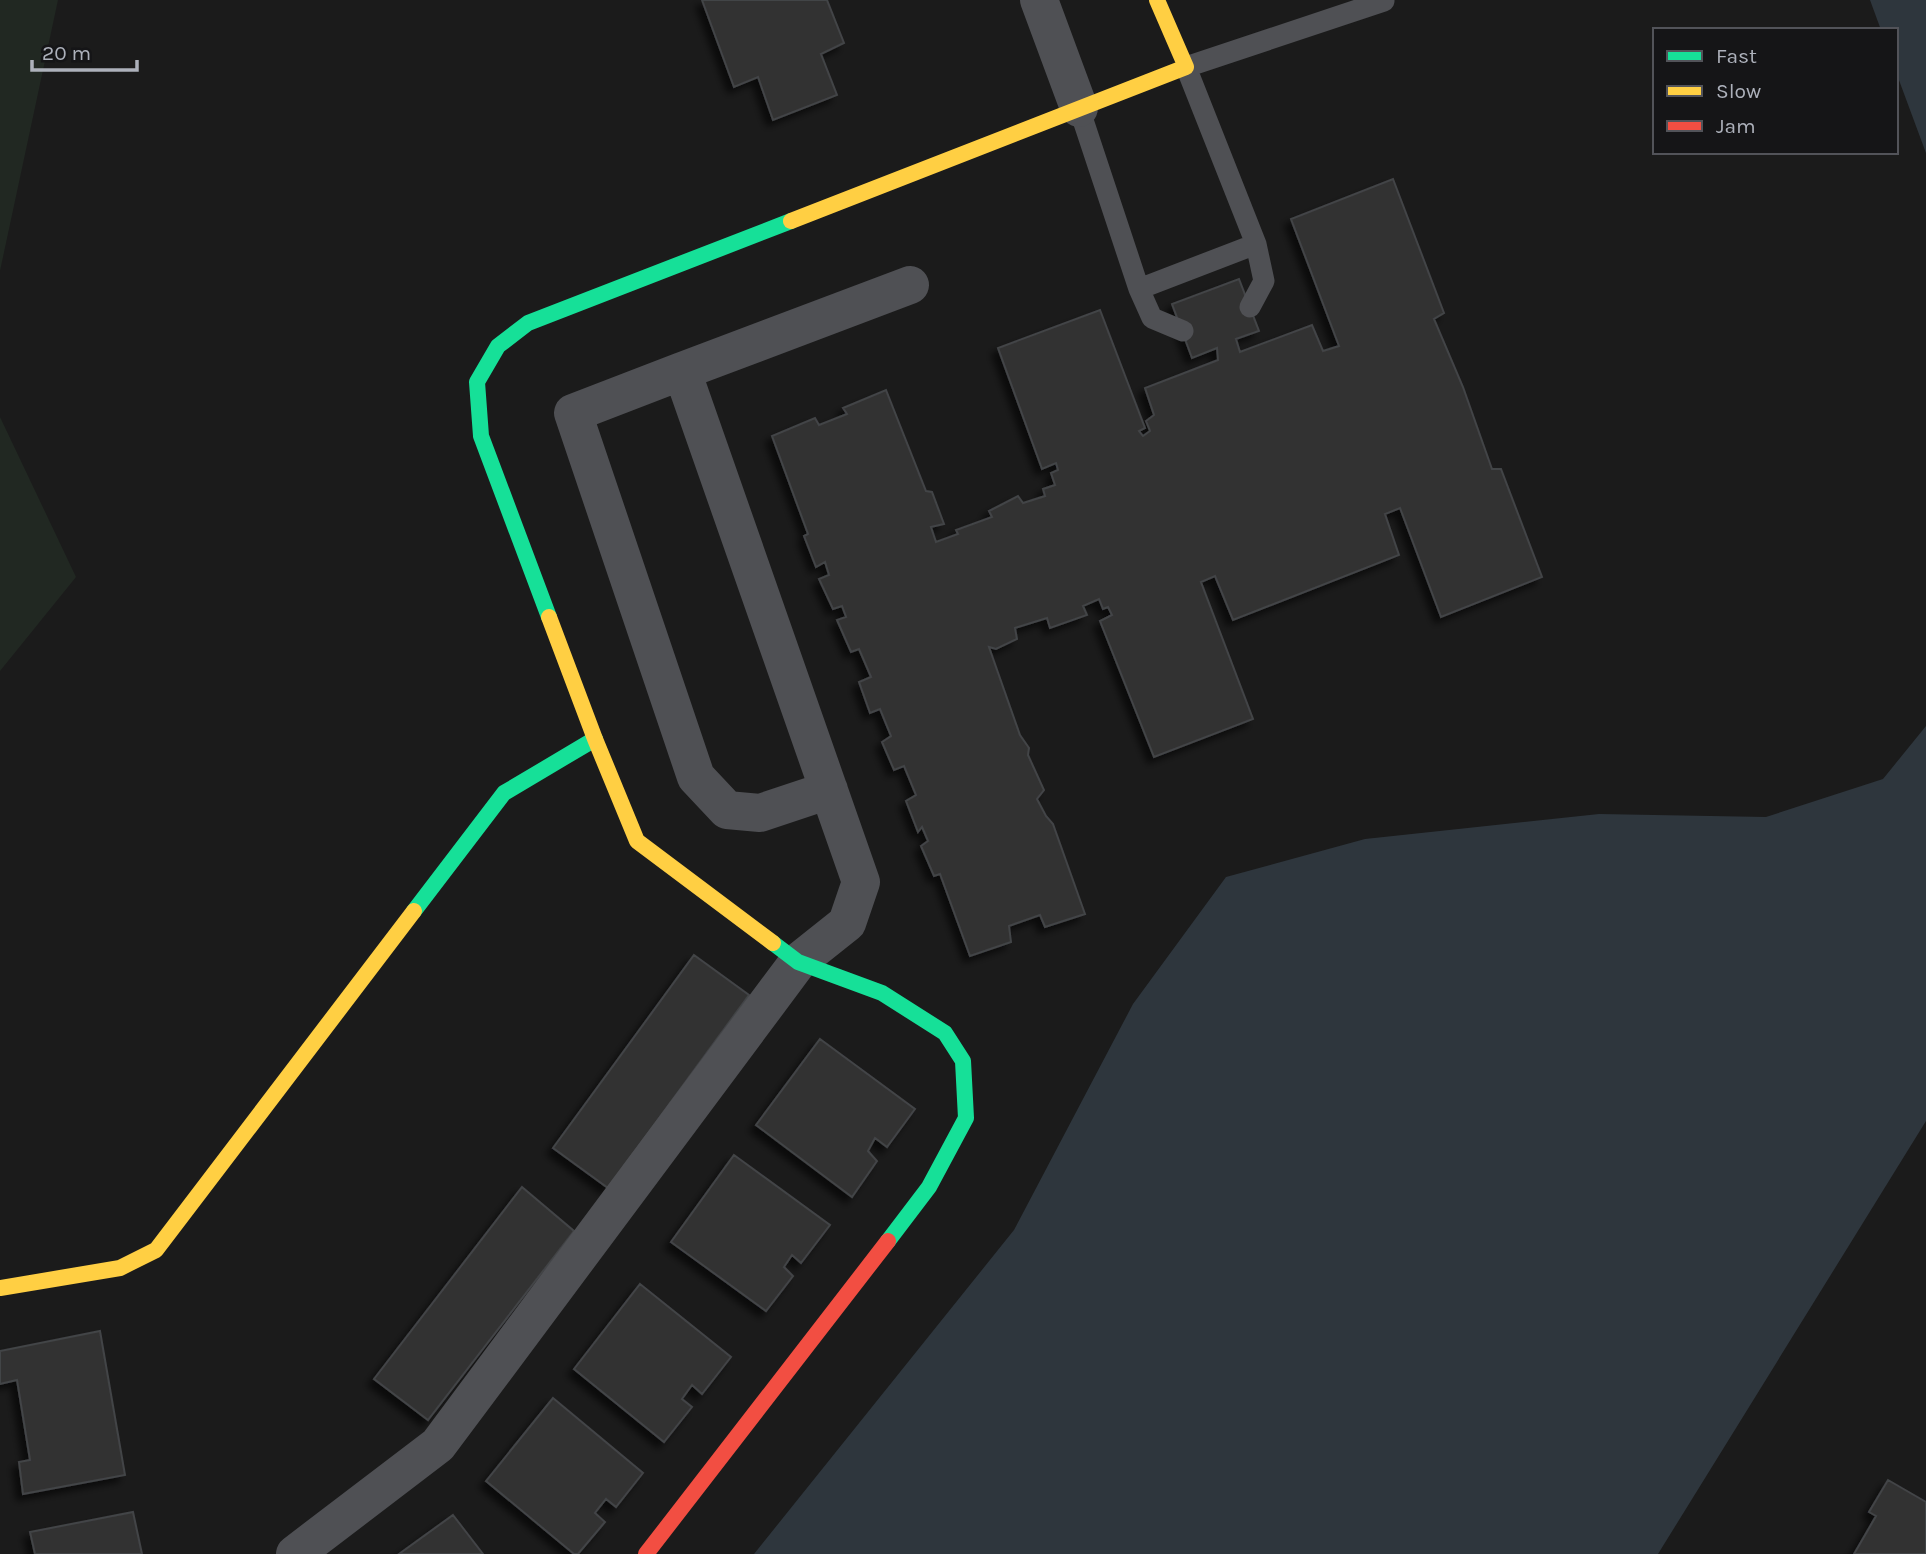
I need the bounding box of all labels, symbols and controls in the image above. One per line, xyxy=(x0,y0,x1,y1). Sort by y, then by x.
scale bar xyxy=(32,28,136,72)
legend xyxy=(1653,28,1898,154)
text: 20 m xyxy=(42,41,91,65)
text: Fast xyxy=(1716,44,1757,68)
text: Slow xyxy=(1716,79,1761,103)
text: Jam xyxy=(1716,114,1756,138)

